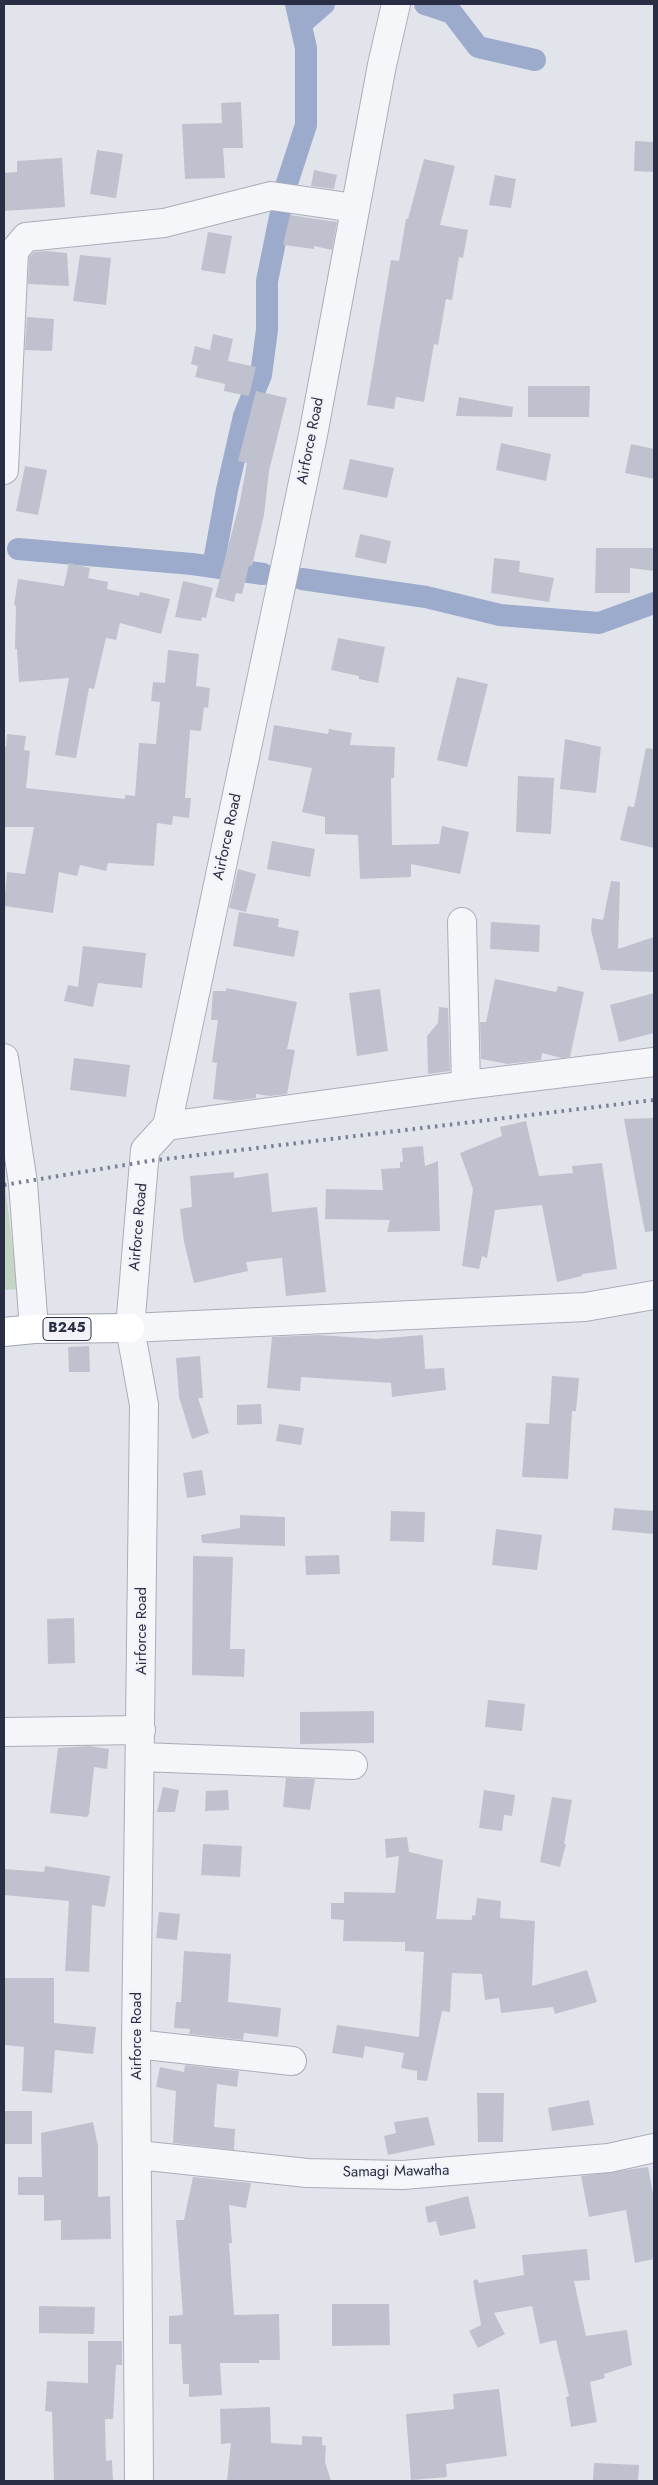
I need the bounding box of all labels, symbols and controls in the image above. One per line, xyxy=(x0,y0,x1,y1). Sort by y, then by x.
street label: Airforce Road xyxy=(294,396,328,486)
street label: Airforce Road xyxy=(210,792,246,882)
street label: Airforce Road xyxy=(126,1182,152,1272)
road number: B245 xyxy=(43,1318,91,1340)
street label: Airforce Road xyxy=(133,1587,151,1675)
street label: Airforce Road xyxy=(128,1992,146,2080)
street label: Samagi Mawatha xyxy=(343,2162,449,2182)

